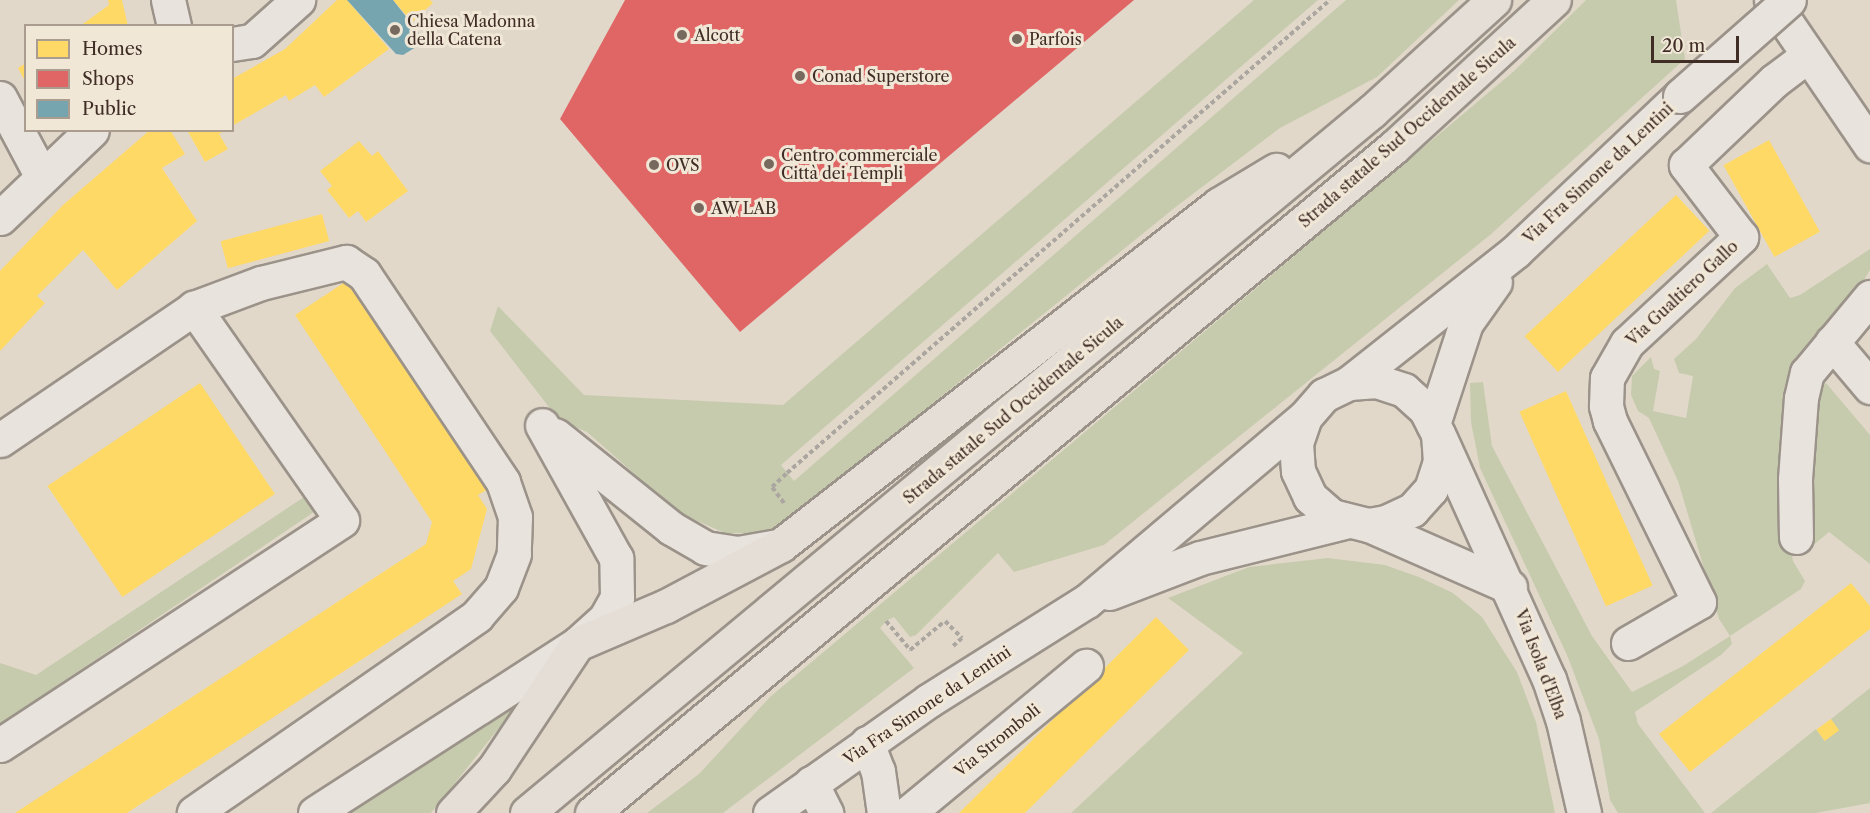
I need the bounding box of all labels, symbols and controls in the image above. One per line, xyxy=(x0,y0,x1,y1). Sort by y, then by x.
place label: Chiesa Madonna della Catena xyxy=(407,11,535,49)
marker: Chiesa Madonna della Catena xyxy=(388,23,402,37)
legend xyxy=(24,24,234,132)
scale bar xyxy=(1654,24,1742,62)
place label: Alcott xyxy=(694,25,740,45)
marker: Alcott xyxy=(675,28,689,42)
place label: Parfois xyxy=(1029,29,1082,49)
marker: Parfois xyxy=(1010,32,1024,46)
street label: Strada statale Sud Occidentale Sicula xyxy=(1295,33,1519,231)
text: 20 m xyxy=(1662,35,1705,57)
text: Homes xyxy=(82,38,143,60)
place label: Conad Superstore xyxy=(812,66,949,86)
text: Shops xyxy=(82,68,134,90)
marker: Conad Superstore xyxy=(793,69,807,83)
text: Public xyxy=(82,98,136,120)
street label: Via Fra Simone da Lentini xyxy=(1519,98,1677,248)
place label: Centro commerciale Città dei Templi xyxy=(781,145,937,183)
place label: OVS xyxy=(666,155,700,175)
marker: Centro commerciale Città dei Templi xyxy=(762,157,776,171)
marker: OVS xyxy=(647,158,661,172)
place label: AW LAB xyxy=(711,198,777,218)
marker: AW LAB xyxy=(692,201,706,215)
street label: Via Gualtiero Gallo xyxy=(1622,236,1742,350)
street label: Strada statale Sud Occidentale Sicula xyxy=(899,312,1127,508)
street label: Via Isola d'Elba xyxy=(1511,606,1571,722)
street label: Via Fra Simone da Lentini xyxy=(839,642,1015,768)
street label: Via Stromboli xyxy=(950,700,1044,780)

